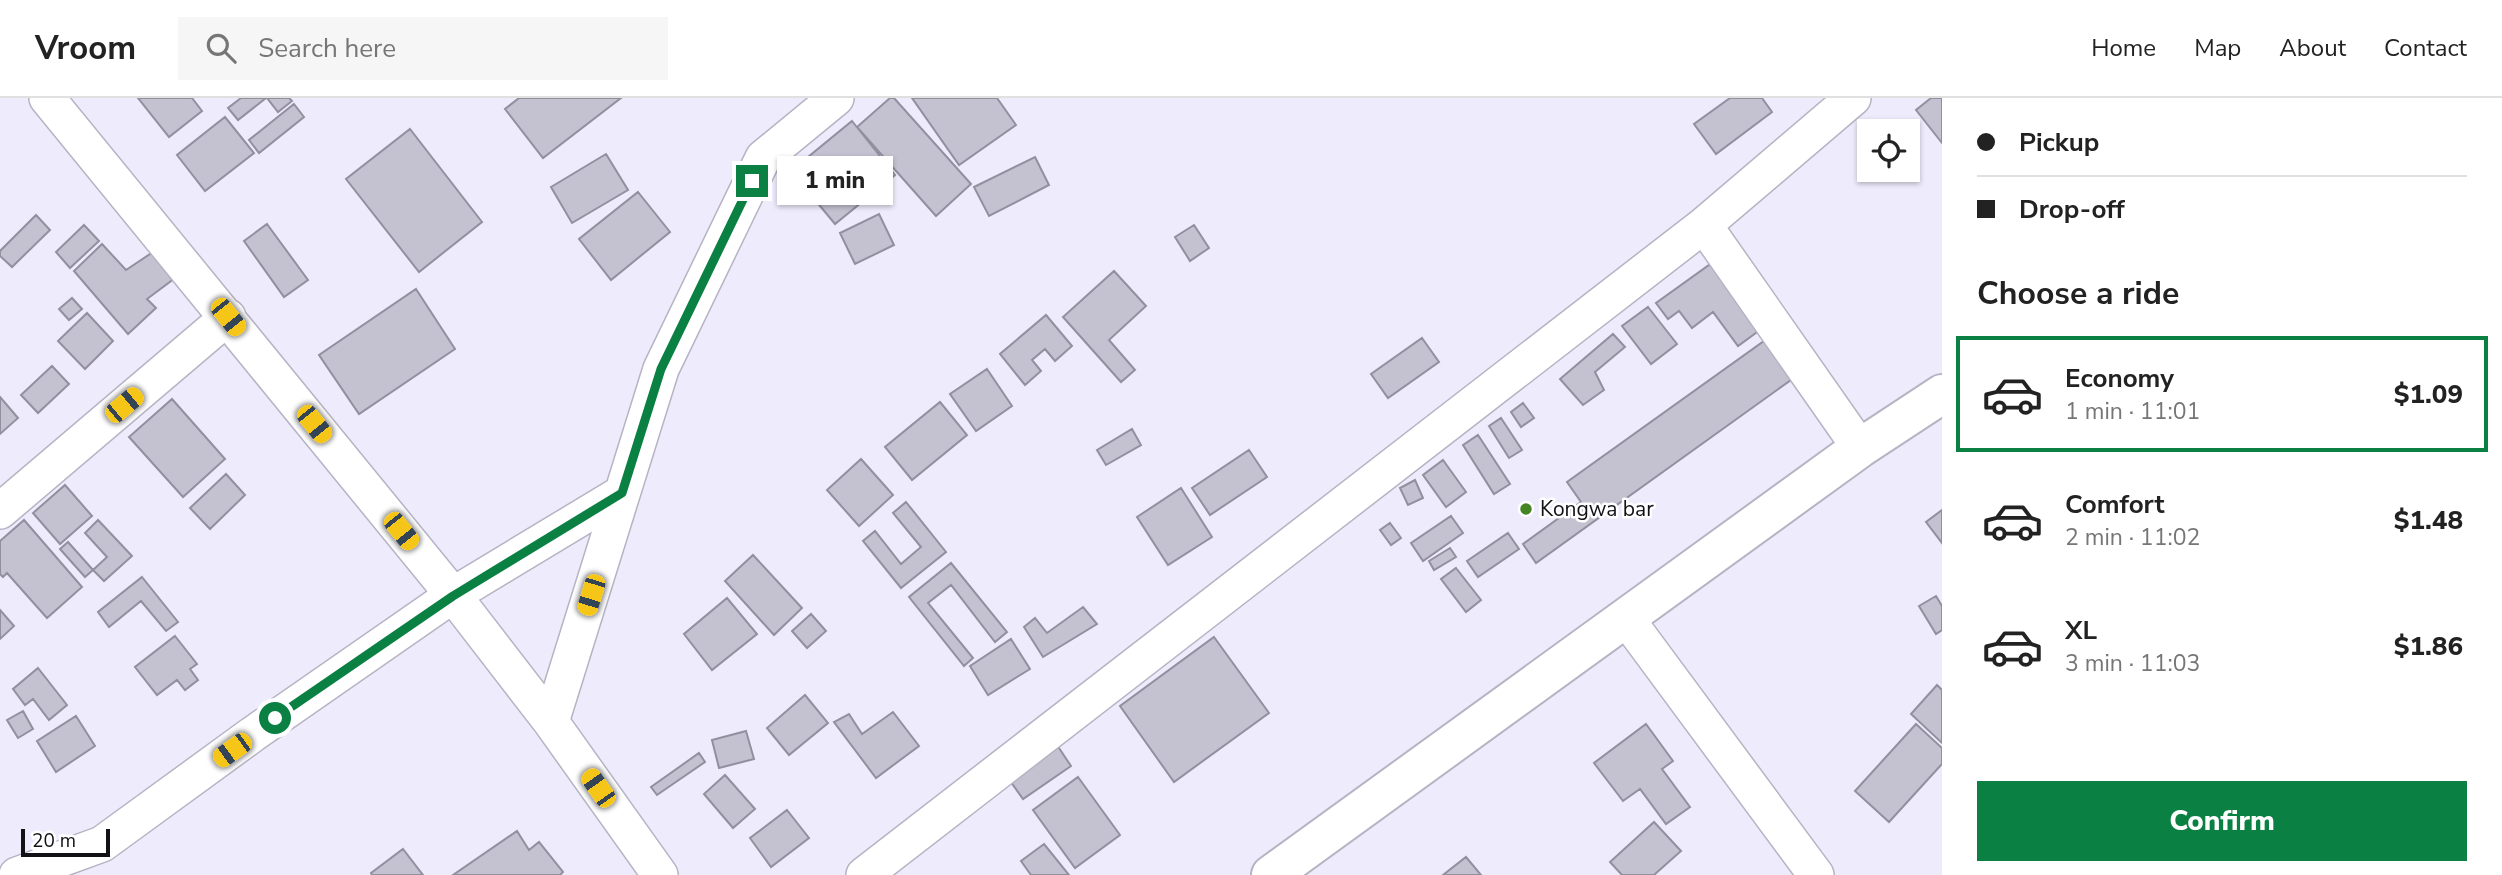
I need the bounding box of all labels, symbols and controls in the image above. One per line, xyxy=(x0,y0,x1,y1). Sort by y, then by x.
search box xyxy=(178,17,668,80)
text: Vroom xyxy=(35,26,136,71)
icon: search xyxy=(202,29,240,67)
text: Search here xyxy=(258,31,396,66)
text: Home xyxy=(2091,32,2156,64)
text: Map xyxy=(2194,32,2241,64)
text: About xyxy=(2279,32,2346,64)
text: Contact xyxy=(2384,32,2467,64)
map controls xyxy=(1857,119,1920,182)
button: locate xyxy=(1857,119,1920,182)
text: Pickup xyxy=(2019,125,2099,160)
callout: 1 min xyxy=(776,156,892,206)
route end xyxy=(736,165,768,197)
text: 1 min xyxy=(805,165,865,196)
text: Drop-off xyxy=(2019,192,2125,227)
text: Choose a ride xyxy=(1977,272,2179,315)
car xyxy=(207,294,250,340)
text: Economy xyxy=(2065,361,2174,396)
icon: car xyxy=(1981,363,2044,426)
text: $1.09 xyxy=(2394,377,2463,412)
car xyxy=(102,383,147,427)
text: 1 min · 11:01 xyxy=(2065,396,2200,427)
car xyxy=(293,401,336,447)
text: Comfort xyxy=(2065,487,2165,522)
icon: car xyxy=(1981,489,2044,552)
place label: Kongwa bar xyxy=(1540,495,1654,523)
marker: Kongwa bar xyxy=(1518,501,1534,517)
text: $1.48 xyxy=(2394,503,2463,538)
car xyxy=(380,508,423,554)
text: 2 min · 11:02 xyxy=(2065,522,2200,553)
car xyxy=(575,572,608,618)
text: XL xyxy=(2065,613,2097,648)
icon: car xyxy=(1981,615,2044,678)
text: $1.86 xyxy=(2394,629,2463,664)
text: 3 min · 11:03 xyxy=(2065,648,2200,679)
route start xyxy=(259,702,291,734)
car xyxy=(209,729,256,771)
car xyxy=(578,765,619,811)
button: Confirm xyxy=(1977,781,2467,861)
scale bar xyxy=(21,826,110,858)
text: 20 m xyxy=(32,828,76,854)

